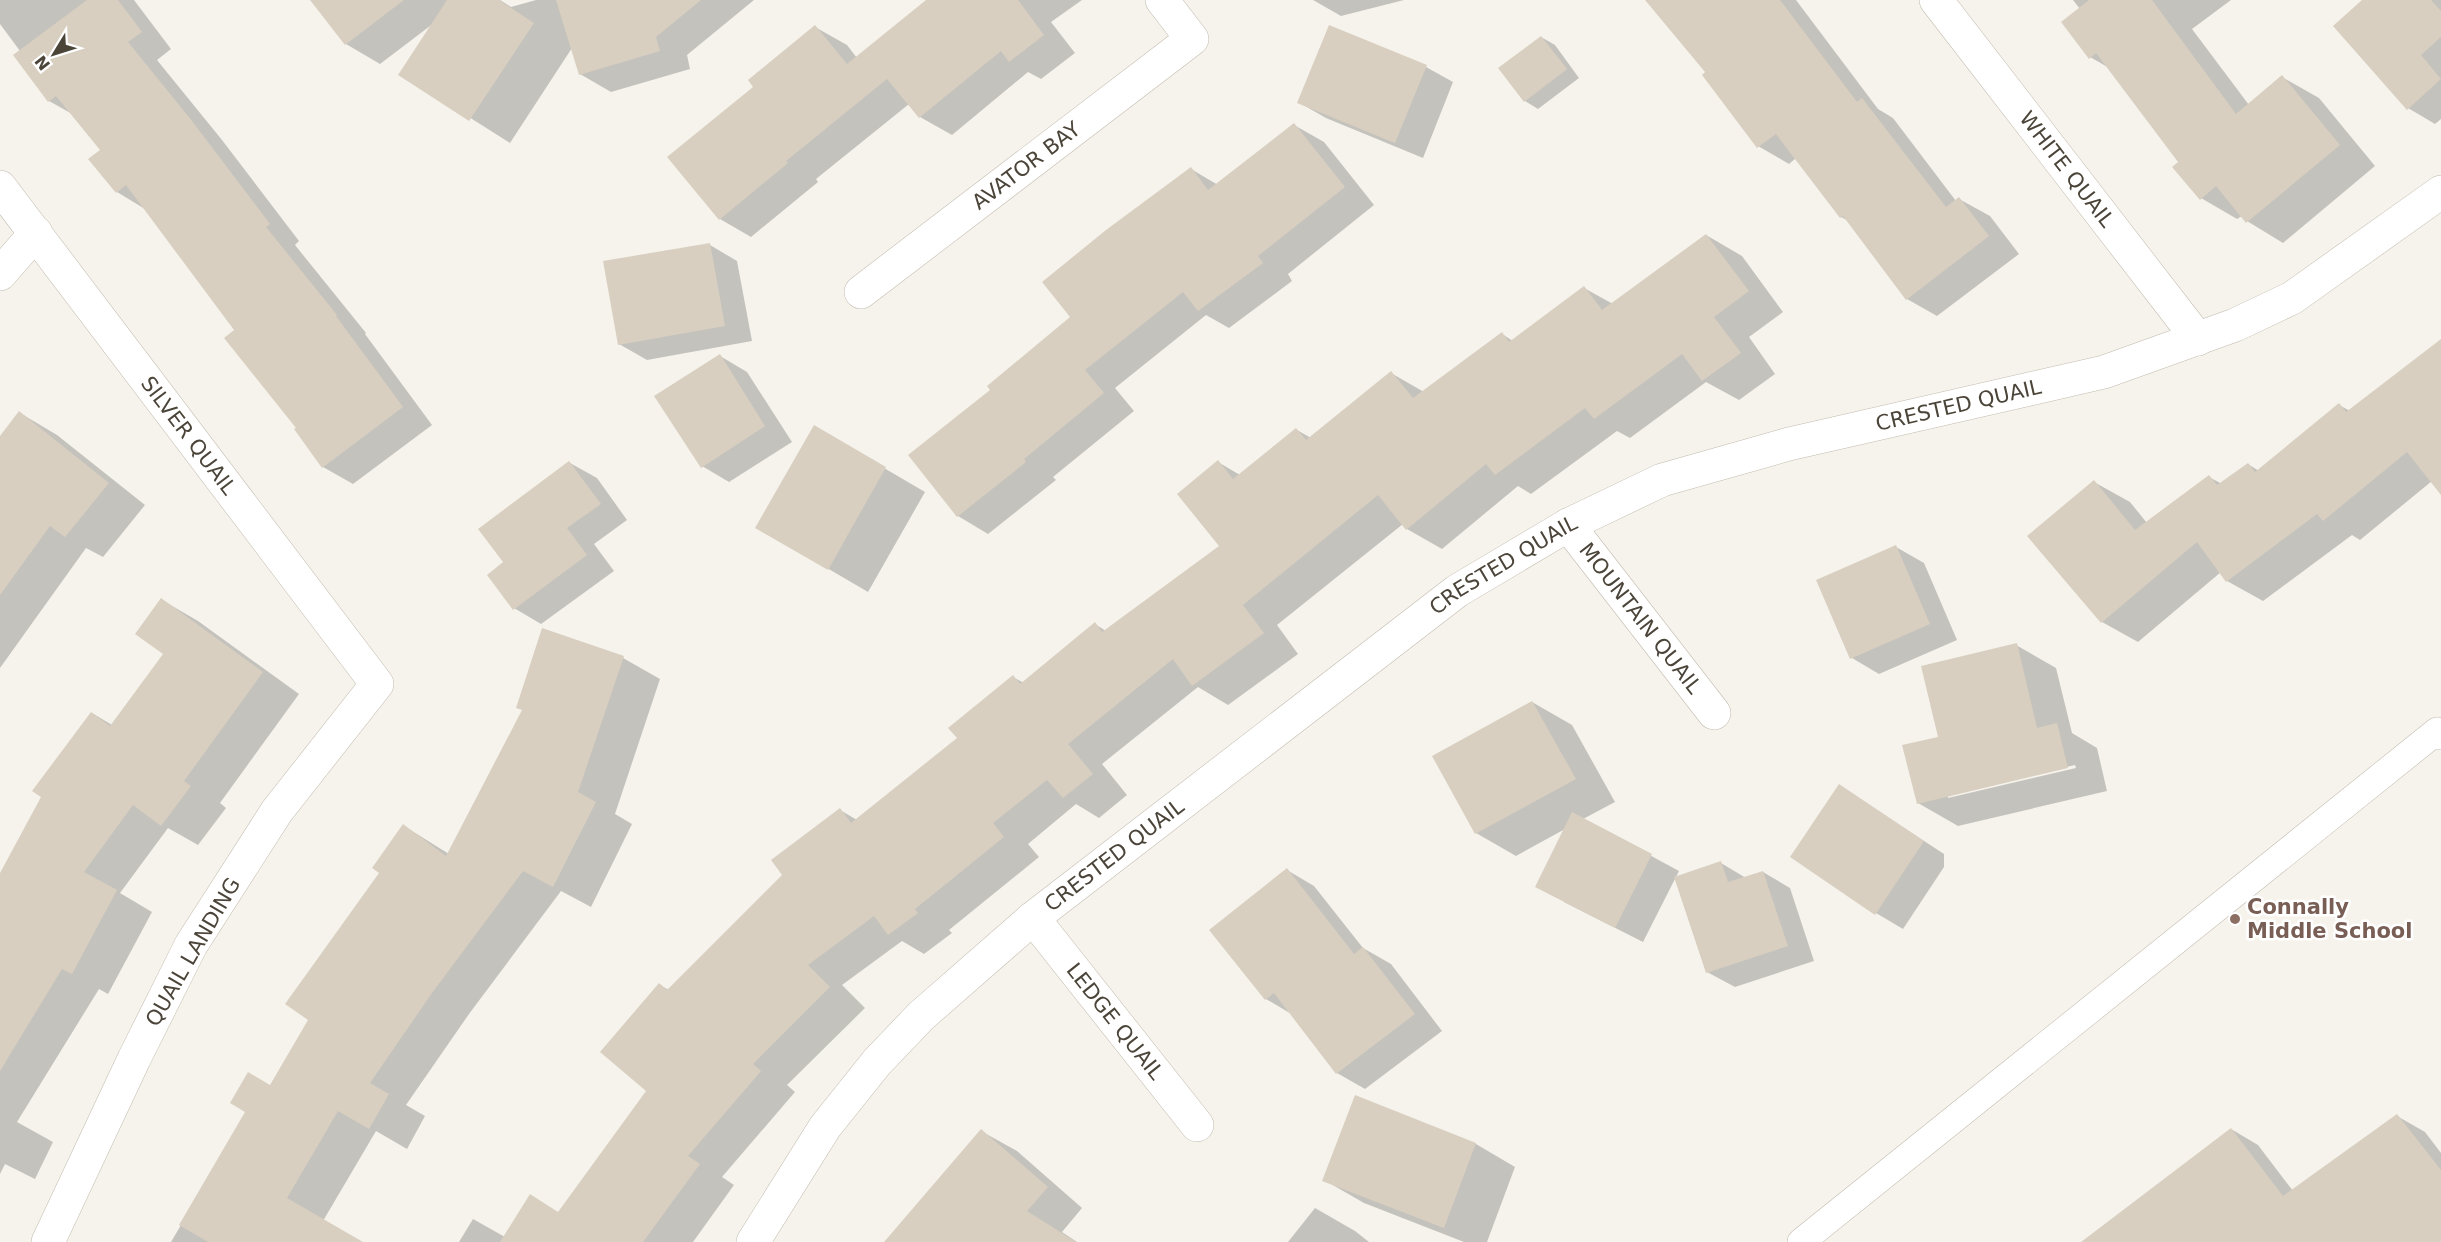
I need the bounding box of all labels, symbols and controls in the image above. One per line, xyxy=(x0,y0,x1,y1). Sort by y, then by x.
north arrow xyxy=(24,24,84,84)
text: N xyxy=(31,52,54,74)
street label: WHITE QUAIL xyxy=(2015,107,2119,232)
street label: AVATOR BAY xyxy=(968,117,1085,215)
street label: SILVER QUAIL xyxy=(136,372,241,500)
street label: CRESTED QUAIL xyxy=(1873,375,2044,436)
street label: CRESTED QUAIL xyxy=(1425,510,1581,620)
street label: MOUNTAIN QUAIL xyxy=(1574,538,1707,699)
street label: CRESTED QUAIL xyxy=(1040,794,1189,916)
street label: QUAIL LANDING xyxy=(141,873,245,1031)
place label: Connally Middle School xyxy=(2247,895,2413,943)
marker: Connally Middle School xyxy=(2228,912,2242,926)
street label: LEDGE QUAIL xyxy=(1062,959,1169,1085)

